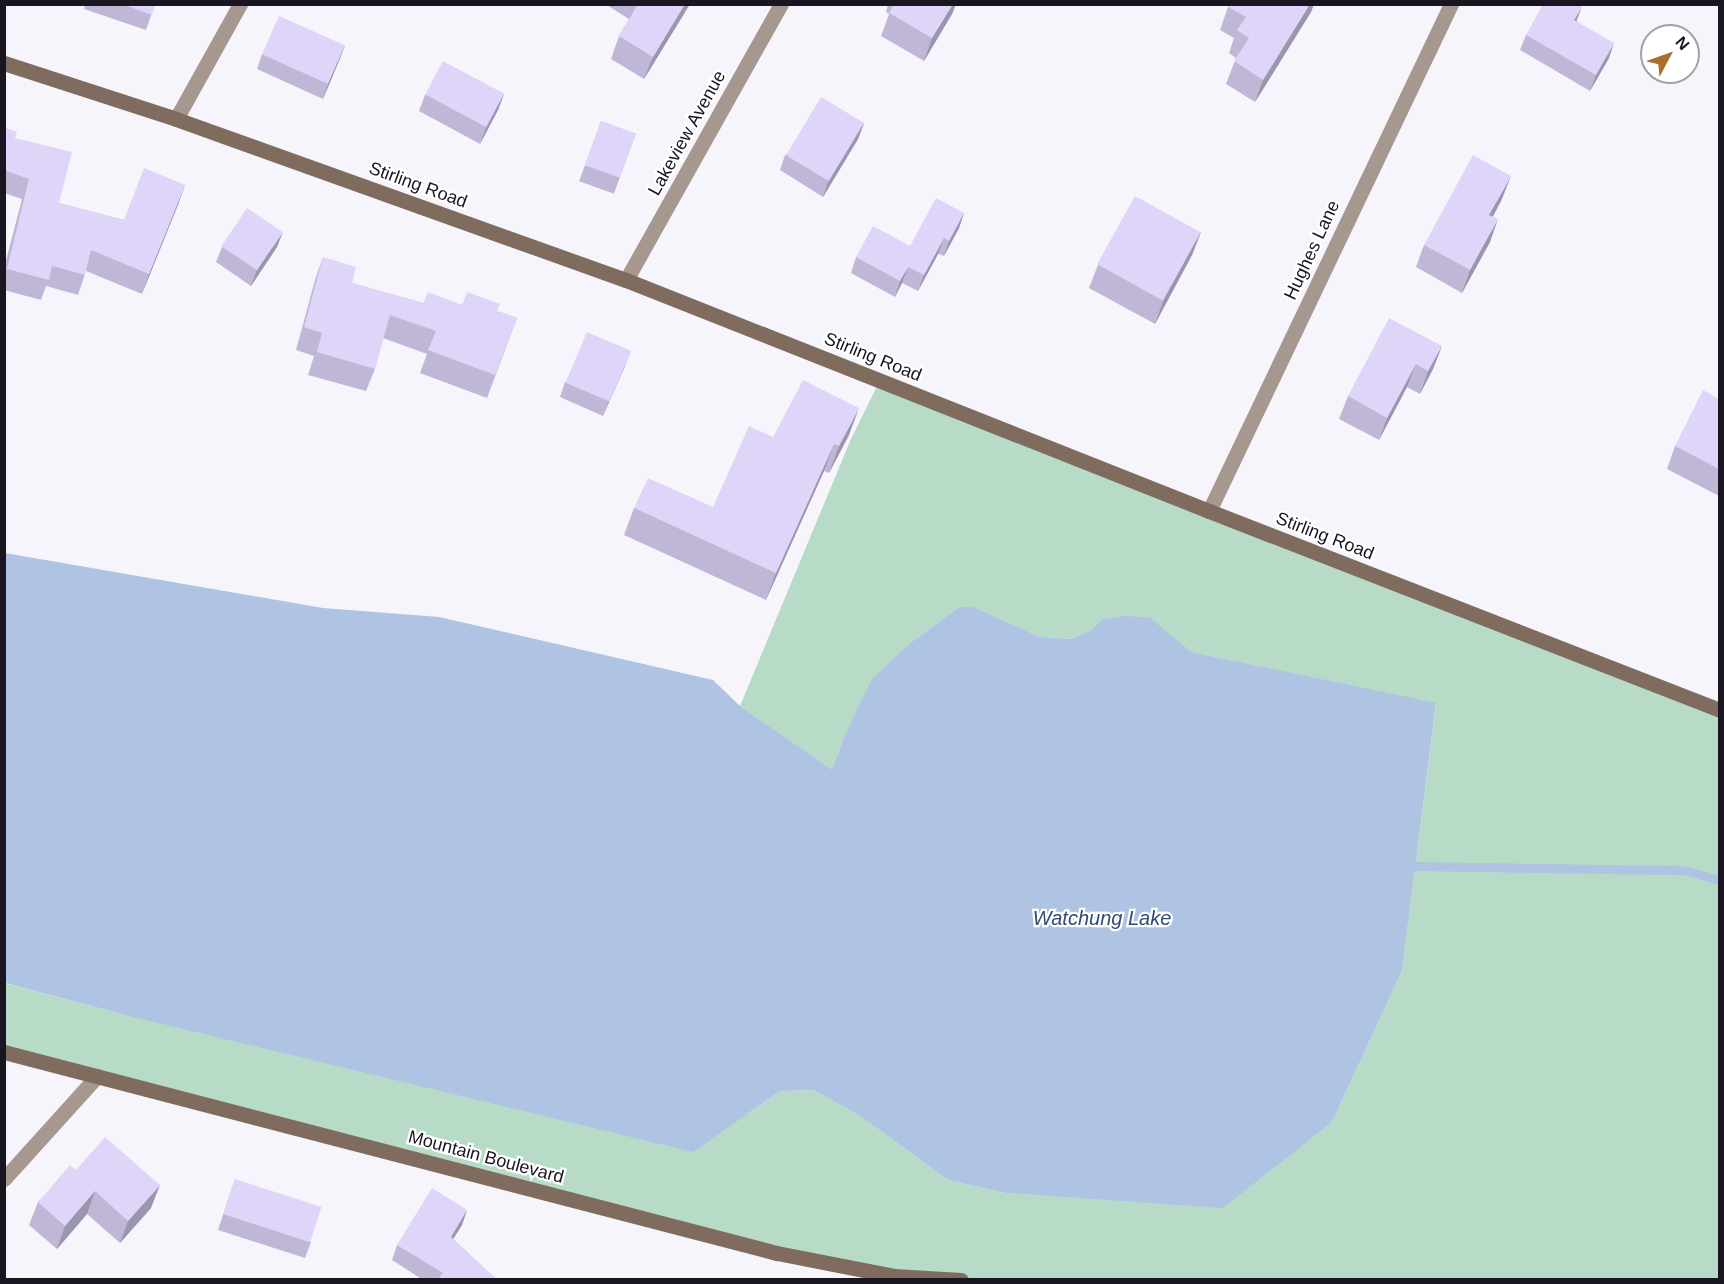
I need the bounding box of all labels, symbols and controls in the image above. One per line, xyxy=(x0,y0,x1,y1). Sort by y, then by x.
north arrow xyxy=(1640,24,1700,84)
text: N xyxy=(1672,33,1693,53)
street label: Lakeview Avenue xyxy=(643,66,731,200)
street label: Stirling Road xyxy=(366,157,470,213)
street label: Hughes Lane xyxy=(1280,197,1344,303)
street label: Stirling Road xyxy=(821,328,925,386)
street label: Stirling Road xyxy=(1273,507,1377,565)
water label: Watchung Lake xyxy=(1033,906,1171,930)
street label: Mountain Boulevard xyxy=(406,1126,566,1188)

